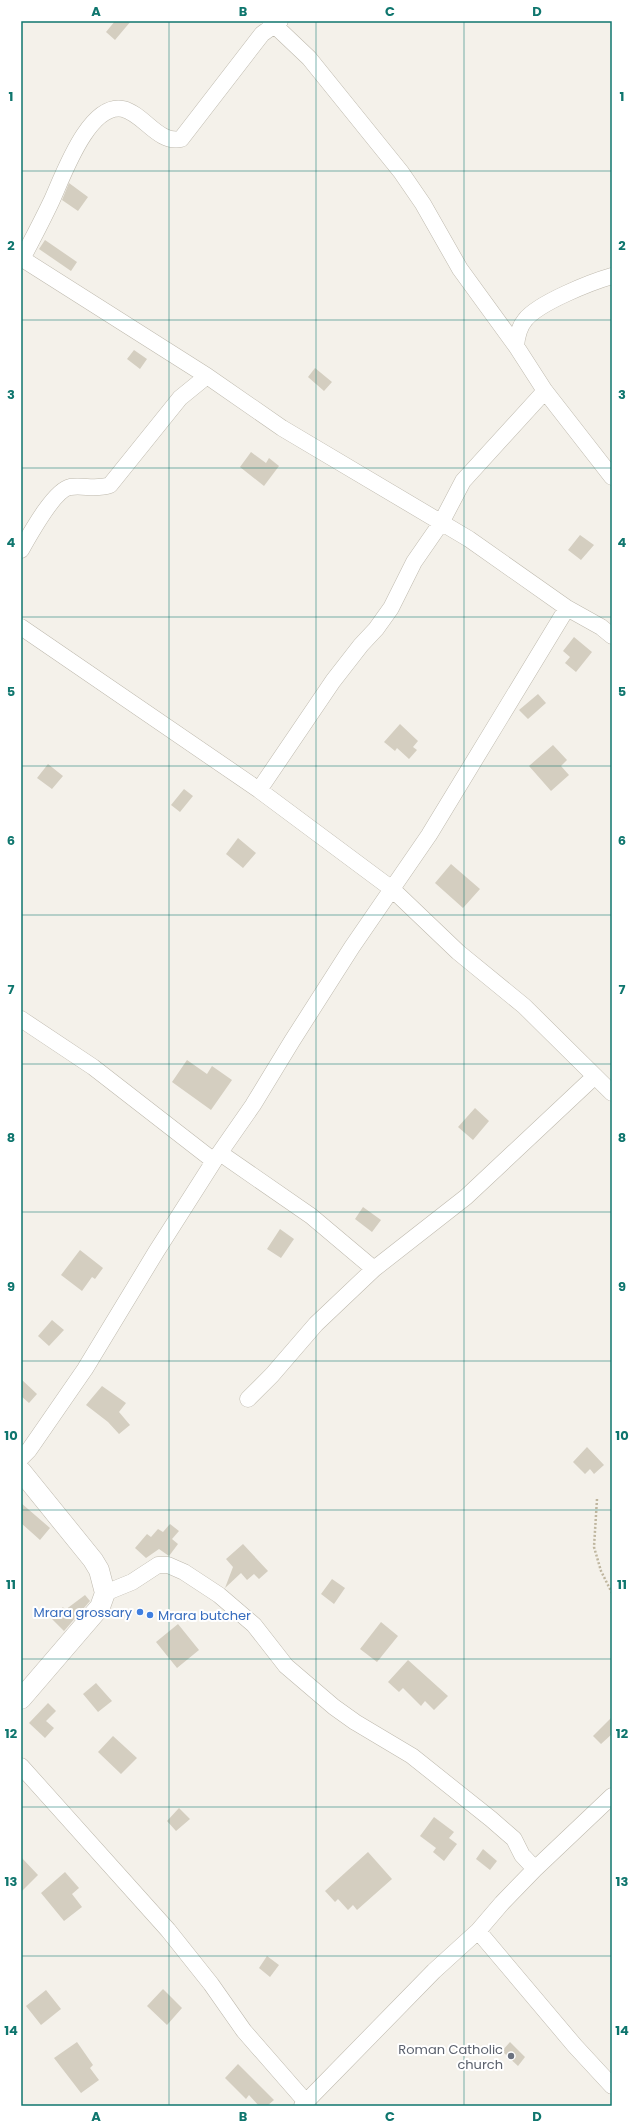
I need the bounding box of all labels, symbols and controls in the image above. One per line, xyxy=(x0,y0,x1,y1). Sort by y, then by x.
text: A xyxy=(91,2,101,21)
text: B xyxy=(239,2,248,21)
text: C xyxy=(385,2,395,21)
text: D xyxy=(532,2,542,21)
text: 1 xyxy=(9,87,13,106)
text: 1 xyxy=(620,87,624,106)
text: 2 xyxy=(7,236,15,255)
text: 2 xyxy=(618,236,626,255)
text: 3 xyxy=(7,385,15,404)
text: 3 xyxy=(618,385,626,404)
text: 4 xyxy=(7,533,16,552)
text: 4 xyxy=(618,533,627,552)
text: 5 xyxy=(7,682,15,701)
text: 5 xyxy=(618,682,626,701)
text: 6 xyxy=(7,831,15,850)
text: 6 xyxy=(618,831,626,850)
text: 7 xyxy=(8,980,15,999)
text: 7 xyxy=(619,980,626,999)
text: 8 xyxy=(7,1128,15,1147)
text: 8 xyxy=(618,1128,626,1147)
text: 9 xyxy=(7,1277,15,1296)
text: 9 xyxy=(618,1277,626,1296)
text: 10 xyxy=(4,1426,18,1445)
text: 10 xyxy=(615,1426,629,1445)
text: 11 xyxy=(6,1575,16,1594)
text: 11 xyxy=(617,1575,627,1594)
place label: Mrara grossary xyxy=(34,1603,133,1622)
place label: Mrara butcher xyxy=(158,1606,251,1625)
marker: Mrara grossary xyxy=(135,1607,145,1617)
marker: Mrara butcher xyxy=(145,1610,155,1620)
text: 12 xyxy=(5,1724,18,1743)
text: 12 xyxy=(616,1724,629,1743)
text: 13 xyxy=(5,1872,18,1891)
text: 13 xyxy=(616,1872,629,1891)
text: 14 xyxy=(4,2021,18,2040)
text: 14 xyxy=(615,2021,629,2040)
place label: Roman Catholic church xyxy=(398,2040,503,2074)
marker: Roman Catholic church xyxy=(506,2051,516,2061)
text: A xyxy=(91,2107,101,2126)
text: B xyxy=(239,2107,248,2126)
text: C xyxy=(385,2107,395,2126)
text: D xyxy=(532,2107,542,2126)

